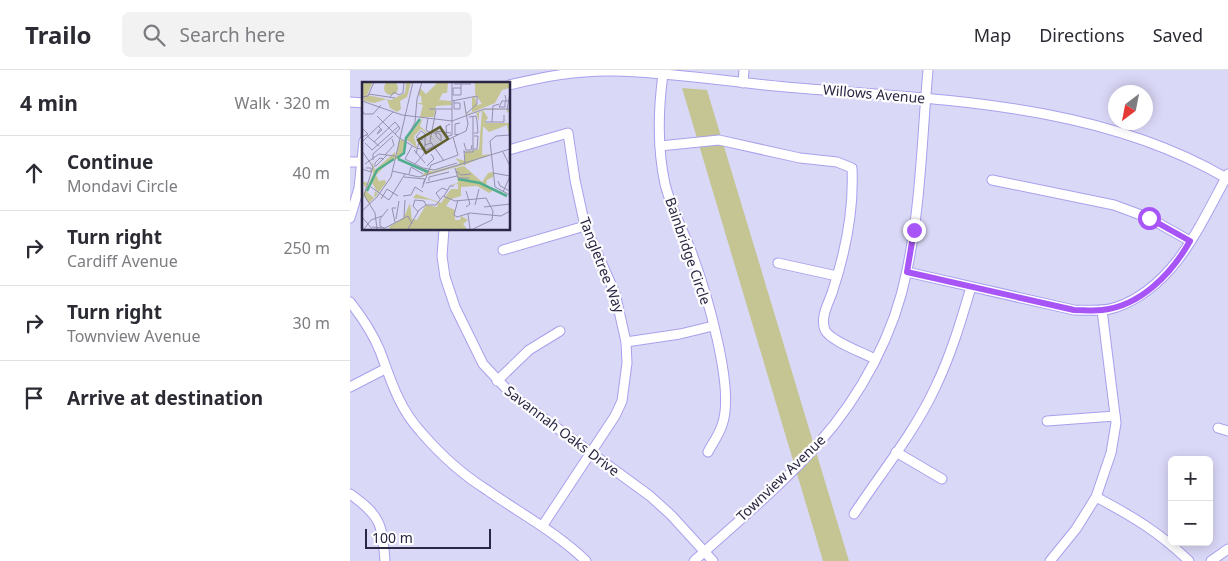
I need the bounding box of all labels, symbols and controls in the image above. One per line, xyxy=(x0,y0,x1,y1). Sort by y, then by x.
search box xyxy=(122,12,472,57)
text: Trailo xyxy=(25,18,92,51)
icon: search xyxy=(140,21,168,49)
text: Search here xyxy=(180,22,285,48)
text: Map xyxy=(974,23,1011,47)
text: Directions xyxy=(1039,23,1125,47)
text: Saved xyxy=(1153,23,1203,47)
street label: Willows Avenue xyxy=(822,80,926,107)
inset map xyxy=(362,82,510,230)
north arrow xyxy=(1108,85,1153,130)
text: 4 min xyxy=(20,89,78,117)
text: Walk · 320 m xyxy=(235,92,330,114)
text: Continue xyxy=(67,149,153,175)
icon: ahead xyxy=(20,159,48,187)
text: 40 m xyxy=(293,162,330,184)
text: Mondavi Circle xyxy=(67,175,178,197)
street label: Bainbridge Circle xyxy=(661,195,716,307)
route start xyxy=(1138,207,1161,230)
street label: Tangletree Way xyxy=(575,214,630,316)
route end xyxy=(903,219,926,242)
text: Turn right xyxy=(67,224,162,250)
icon: right xyxy=(20,234,48,262)
text: 250 m xyxy=(283,237,330,259)
text: Cardiff Avenue xyxy=(67,250,178,272)
text: Turn right xyxy=(67,299,162,325)
icon: right xyxy=(20,309,48,337)
text: 30 m xyxy=(293,312,330,334)
text: Townview Avenue xyxy=(67,325,200,347)
street label: Savannah Oaks Drive xyxy=(501,381,624,480)
icon: arrive xyxy=(20,384,48,412)
text: Arrive at destination xyxy=(67,385,263,411)
street label: Townview Avenue xyxy=(732,430,829,525)
map controls xyxy=(1168,456,1213,546)
button: + xyxy=(1168,456,1213,501)
button: − xyxy=(1168,501,1213,546)
scale bar xyxy=(365,526,491,549)
text: 100 m xyxy=(372,528,413,547)

